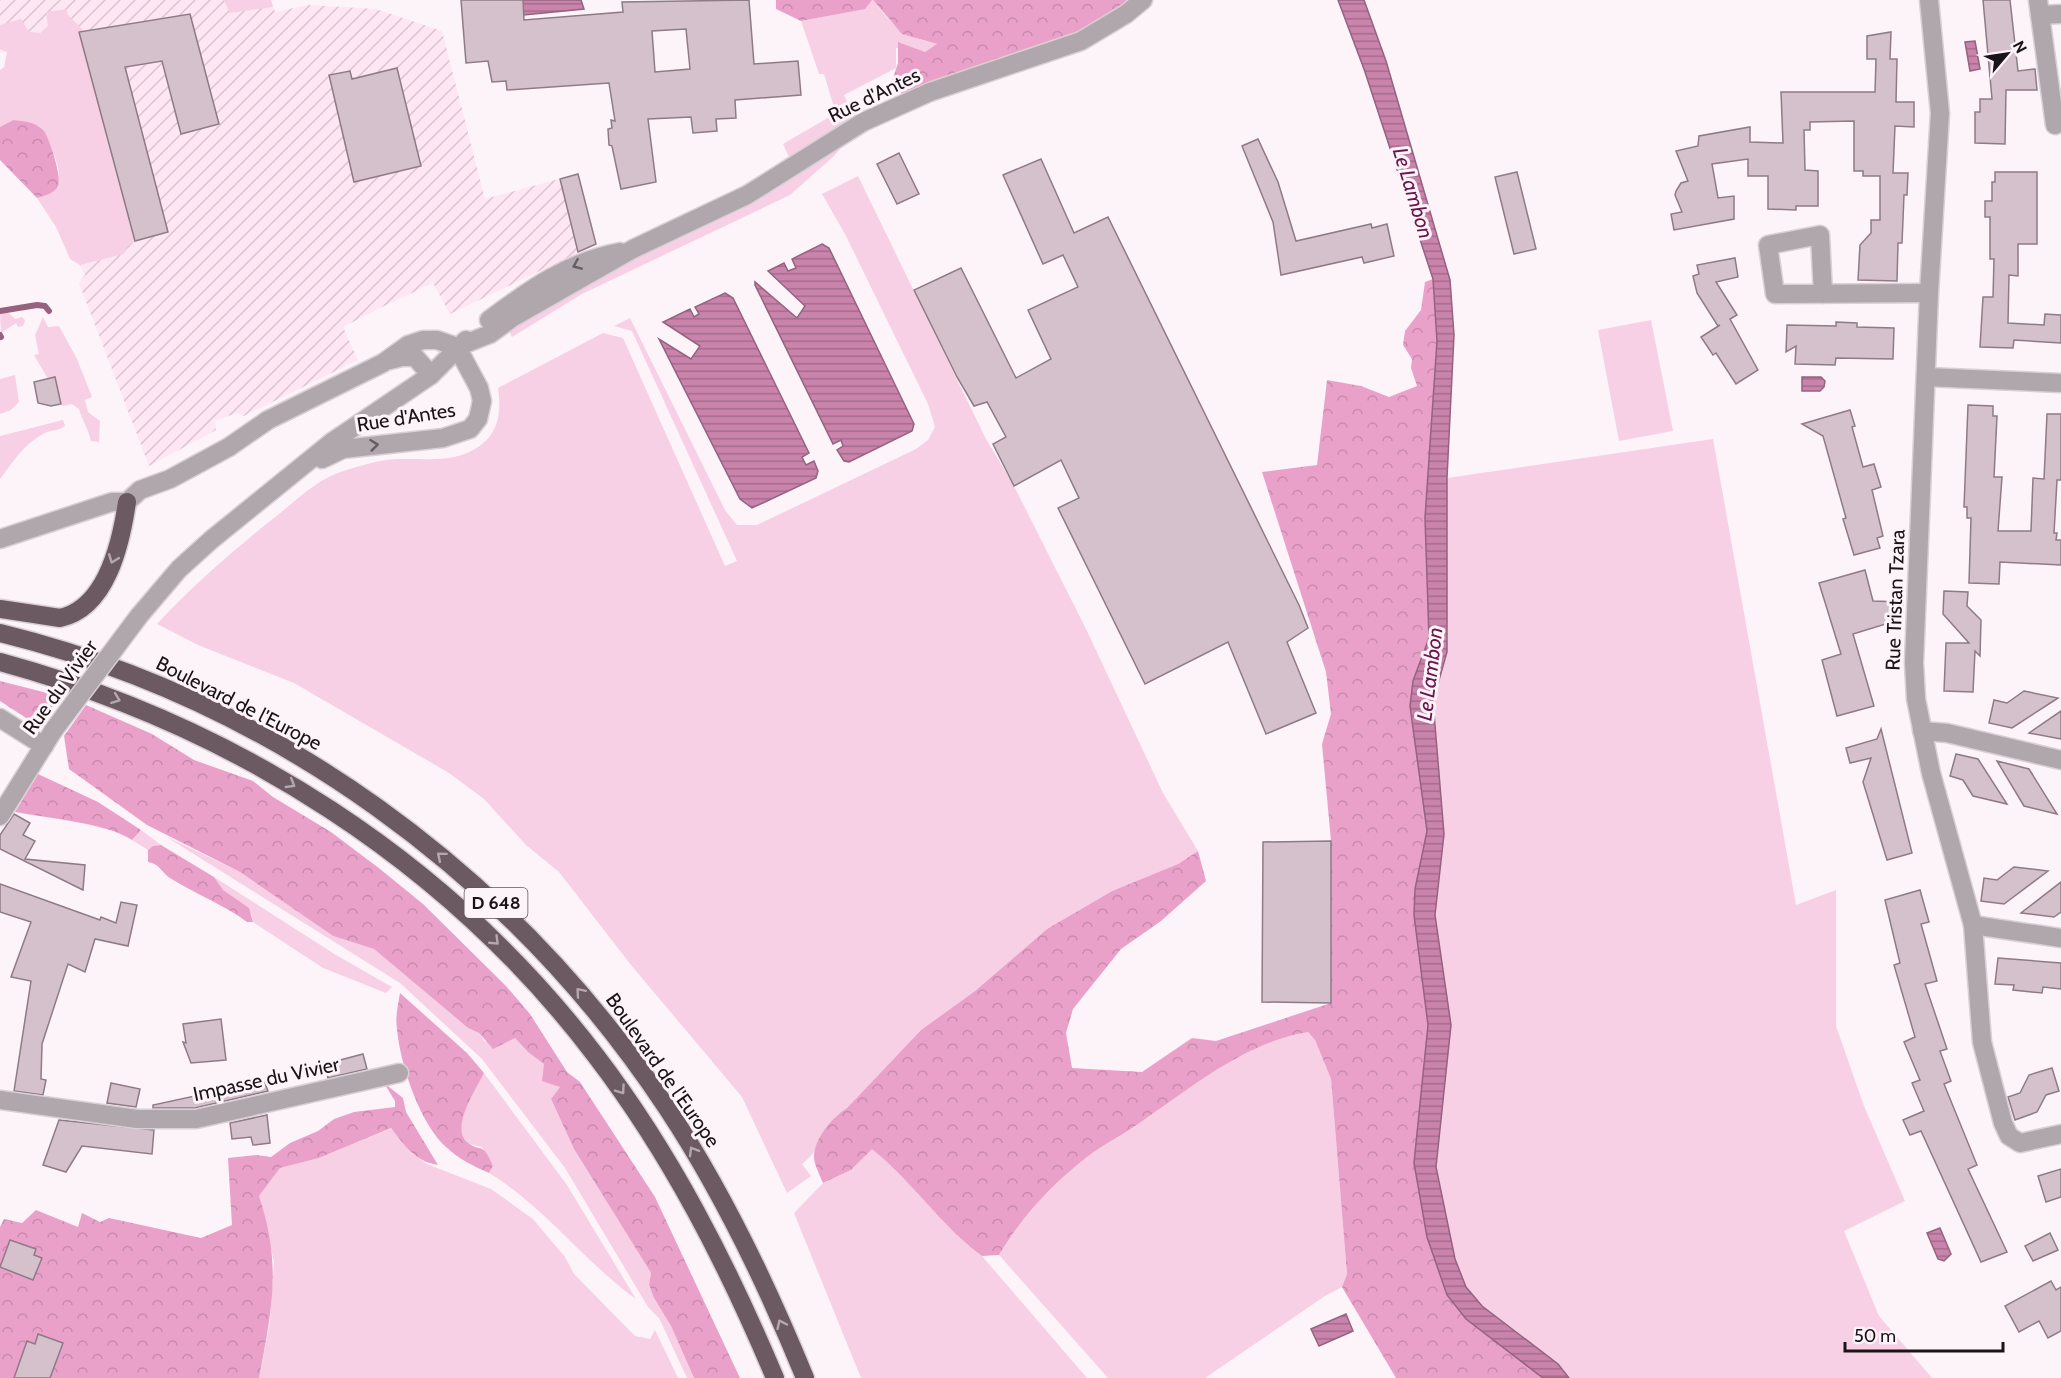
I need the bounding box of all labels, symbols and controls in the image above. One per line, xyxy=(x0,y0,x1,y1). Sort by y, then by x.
north arrow xyxy=(1977,24,2037,84)
text: N xyxy=(2009,37,2031,57)
street label: Rue d'Antes xyxy=(824,62,924,128)
water label: Le Lambon xyxy=(1388,144,1439,241)
one-way arrow xyxy=(572,258,583,270)
street label: Rue d'Antes xyxy=(355,397,457,437)
one-way arrow xyxy=(369,439,378,452)
street label: Rue Tristan Tzara xyxy=(1881,529,1909,671)
one-way arrow xyxy=(108,553,120,564)
water label: Le Lambon xyxy=(1411,626,1448,722)
street label: Rue du Vivier xyxy=(18,634,103,739)
street label: Boulevard de l'Europe xyxy=(152,651,326,755)
one-way arrow xyxy=(109,692,120,704)
one-way arrow xyxy=(285,776,295,788)
one-way arrow xyxy=(437,852,448,863)
road number: D 648 xyxy=(464,888,528,918)
one-way arrow xyxy=(487,934,498,945)
one-way arrow xyxy=(576,988,587,999)
street label: Boulevard de l'Europe xyxy=(601,988,725,1152)
street label: Impasse du Vivier xyxy=(191,1052,342,1106)
one-way arrow xyxy=(614,1083,625,1094)
one-way arrow xyxy=(689,1147,701,1157)
scale bar xyxy=(1845,1315,2002,1353)
one-way arrow xyxy=(777,1320,789,1331)
text: 50 m xyxy=(1854,1325,1896,1347)

